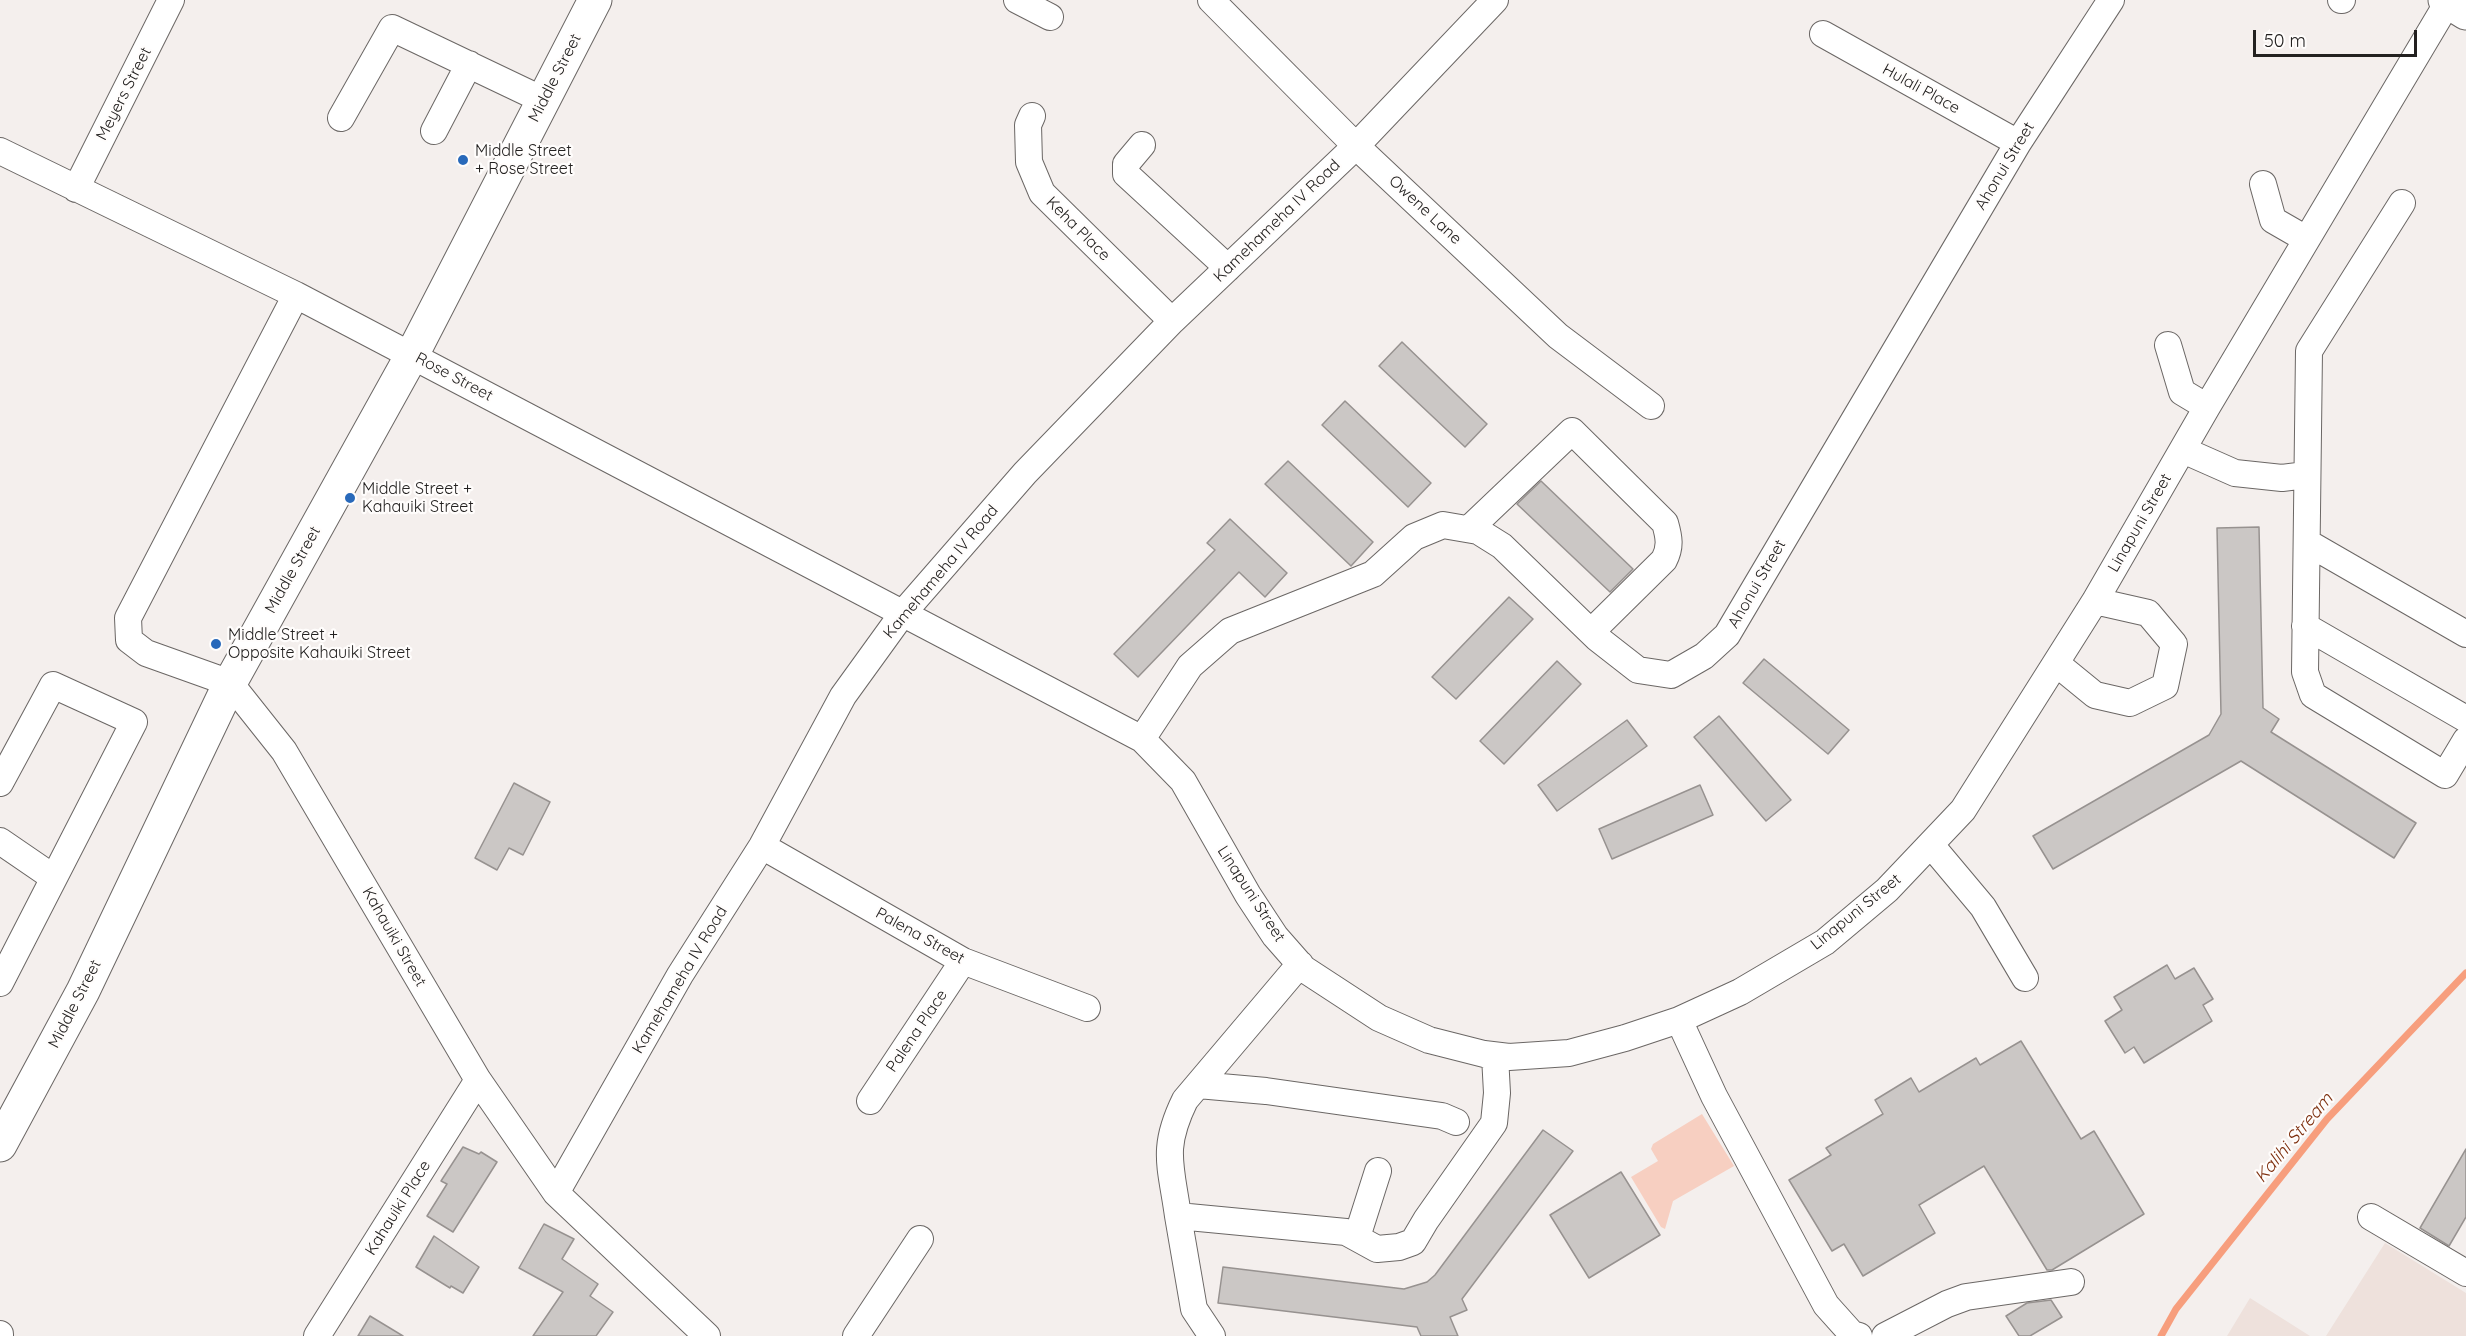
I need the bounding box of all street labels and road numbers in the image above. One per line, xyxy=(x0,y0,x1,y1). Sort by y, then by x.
street label: Middle Street xyxy=(524,31,586,125)
street label: Meyers Street xyxy=(92,44,156,144)
street label: Hulali Place xyxy=(1879,60,1963,118)
street label: Ahonui Street xyxy=(1971,119,2039,213)
street label: Kamehameha IV Road xyxy=(1210,156,1344,286)
street label: Owene Lane xyxy=(1385,171,1465,249)
street label: Keha Place xyxy=(1042,193,1114,265)
street label: Rose Street xyxy=(412,349,496,405)
street label: Linapuni Street xyxy=(2104,470,2176,576)
street label: Kamehameha IV Road xyxy=(880,501,1002,643)
street label: Middle Street xyxy=(261,523,325,617)
street label: Ahonui Street xyxy=(1724,536,1790,632)
street label: Linapuni Street xyxy=(1213,842,1289,946)
street label: Linapuni Street xyxy=(1807,870,1905,954)
street label: Kahauiki Street xyxy=(358,884,430,990)
street label: Kamehameha IV Road xyxy=(628,903,732,1057)
street label: Palena Street xyxy=(872,904,968,968)
street label: Middle Street xyxy=(44,957,106,1051)
street label: Palena Place xyxy=(882,986,952,1076)
street label: Kahauiki Place xyxy=(361,1157,435,1259)

